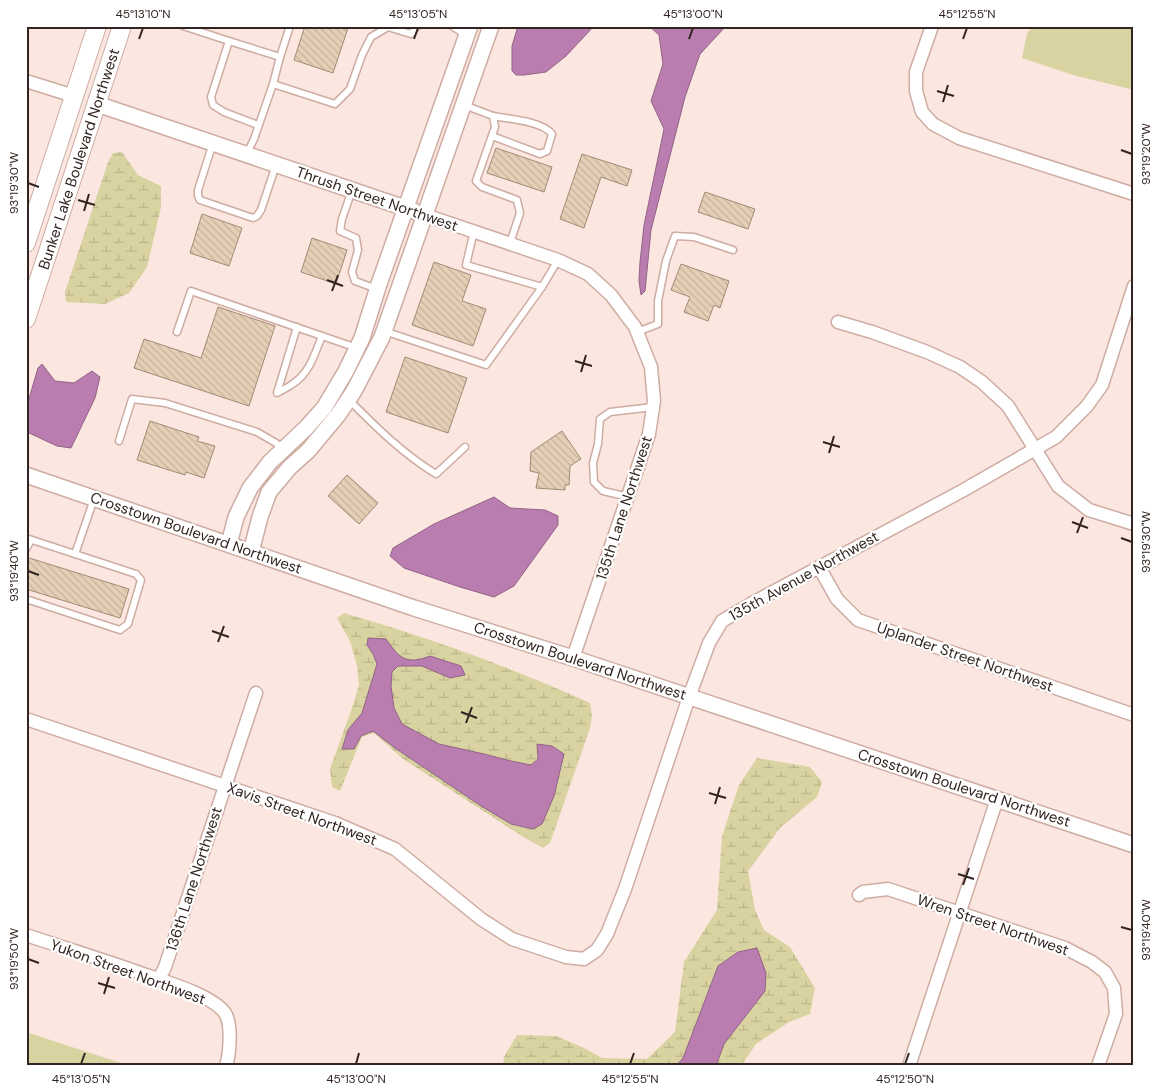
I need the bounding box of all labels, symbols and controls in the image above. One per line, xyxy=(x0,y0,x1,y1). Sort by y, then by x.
text: 45°13'10"N xyxy=(115,6,171,22)
text: 45°13'05"N xyxy=(389,6,447,22)
text: 45°13'00"N xyxy=(663,6,723,22)
text: 45°12'55"N xyxy=(938,6,996,22)
street label: Bunker Lake Boulevard Northwest xyxy=(34,46,124,272)
text: 93°19'20"W xyxy=(1138,123,1154,185)
text: 93°19'30"W xyxy=(6,152,22,214)
street label: Thrush Street Northwest xyxy=(293,162,461,236)
street label: 135th Lane Northwest xyxy=(591,433,657,583)
street label: Crosstown Boulevard Northwest xyxy=(88,487,305,579)
text: 93°19'30"W xyxy=(1138,511,1154,573)
street label: 135th Avenue Northwest xyxy=(726,526,883,626)
text: 93°19'40"W xyxy=(6,540,22,602)
street label: Crosstown Boulevard Northwest xyxy=(471,617,689,705)
street label: Uplander Street Northwest xyxy=(874,617,1056,697)
street label: Crosstown Boulevard Northwest xyxy=(855,744,1073,832)
street label: Xavis Street Northwest xyxy=(224,778,380,850)
street label: 136th Lane Northwest xyxy=(161,804,227,954)
street label: Wren Street Northwest xyxy=(914,890,1072,960)
text: 93°19'40"W xyxy=(1138,899,1154,961)
text: 93°19'50"W xyxy=(6,928,22,990)
street label: Yukon Street Northwest xyxy=(48,935,209,1009)
text: 45°13'05"N xyxy=(52,1071,110,1087)
text: 45°13'00"N xyxy=(326,1071,386,1087)
text: 45°12'55"N xyxy=(601,1071,659,1087)
text: 45°12'50"N xyxy=(876,1071,934,1087)

